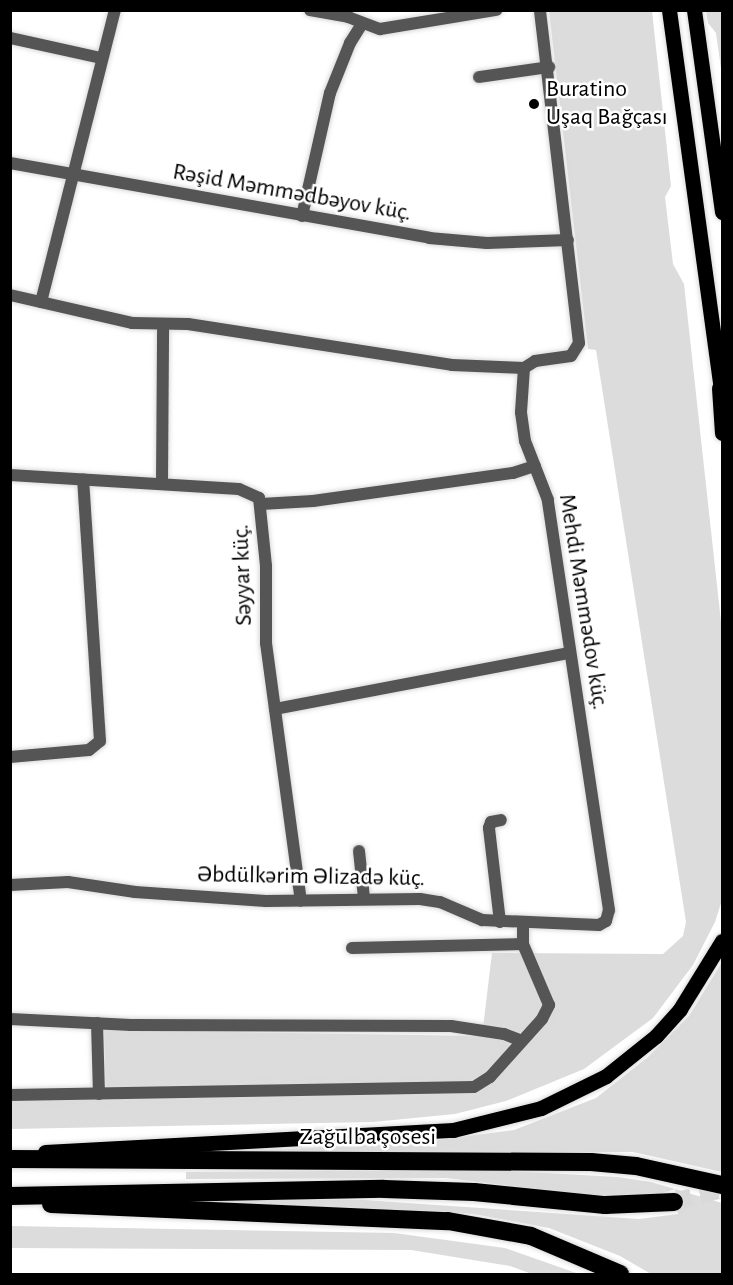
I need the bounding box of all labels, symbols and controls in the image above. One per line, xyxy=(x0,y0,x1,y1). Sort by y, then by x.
place label: Buratino Uşaq Bağçası xyxy=(546,76,668,132)
marker: Buratino Uşaq Bağçası xyxy=(527,97,541,111)
street label: Rəşid Məmmədbəyov küç. xyxy=(170,158,414,228)
street label: Mehdi Məmmədov küç. xyxy=(552,492,614,712)
street label: Səyyar küç. xyxy=(227,524,259,626)
street label: Əbdülkərim Əlizadə küç. xyxy=(197,861,425,893)
street label: Zağulba şosesi xyxy=(300,1124,436,1152)

